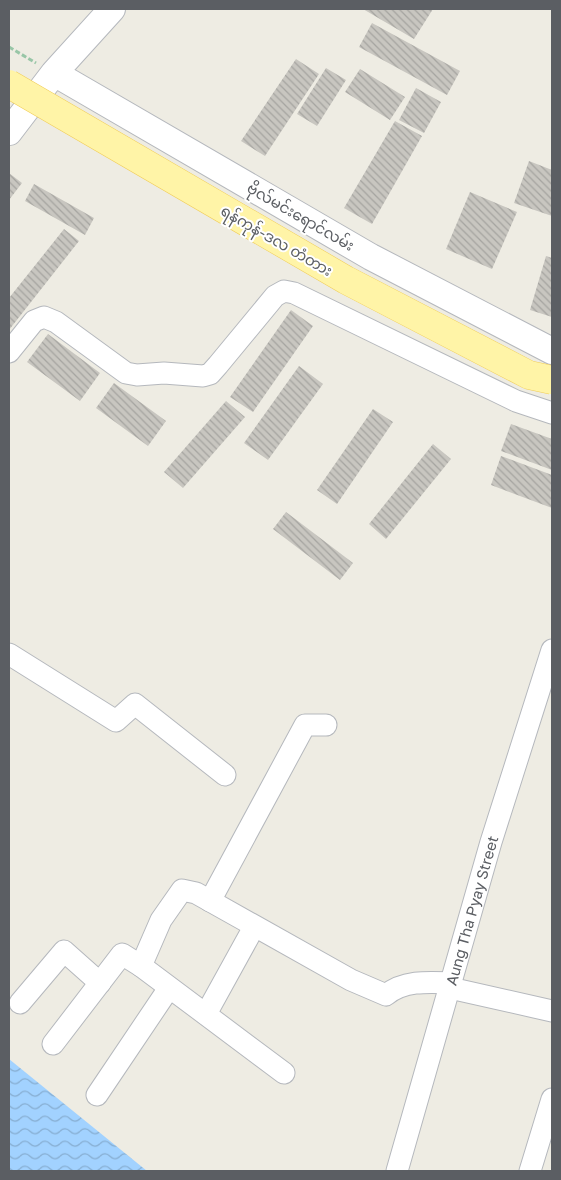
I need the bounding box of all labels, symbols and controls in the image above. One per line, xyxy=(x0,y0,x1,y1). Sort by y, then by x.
street label: ဗိုလ်မင်းရောင်လမ်း xyxy=(242,178,358,257)
street label: ရန်ကုန်-ဒလ တံတား xyxy=(216,201,336,283)
street label: Aung Tha Pyay Street xyxy=(442,833,501,987)

